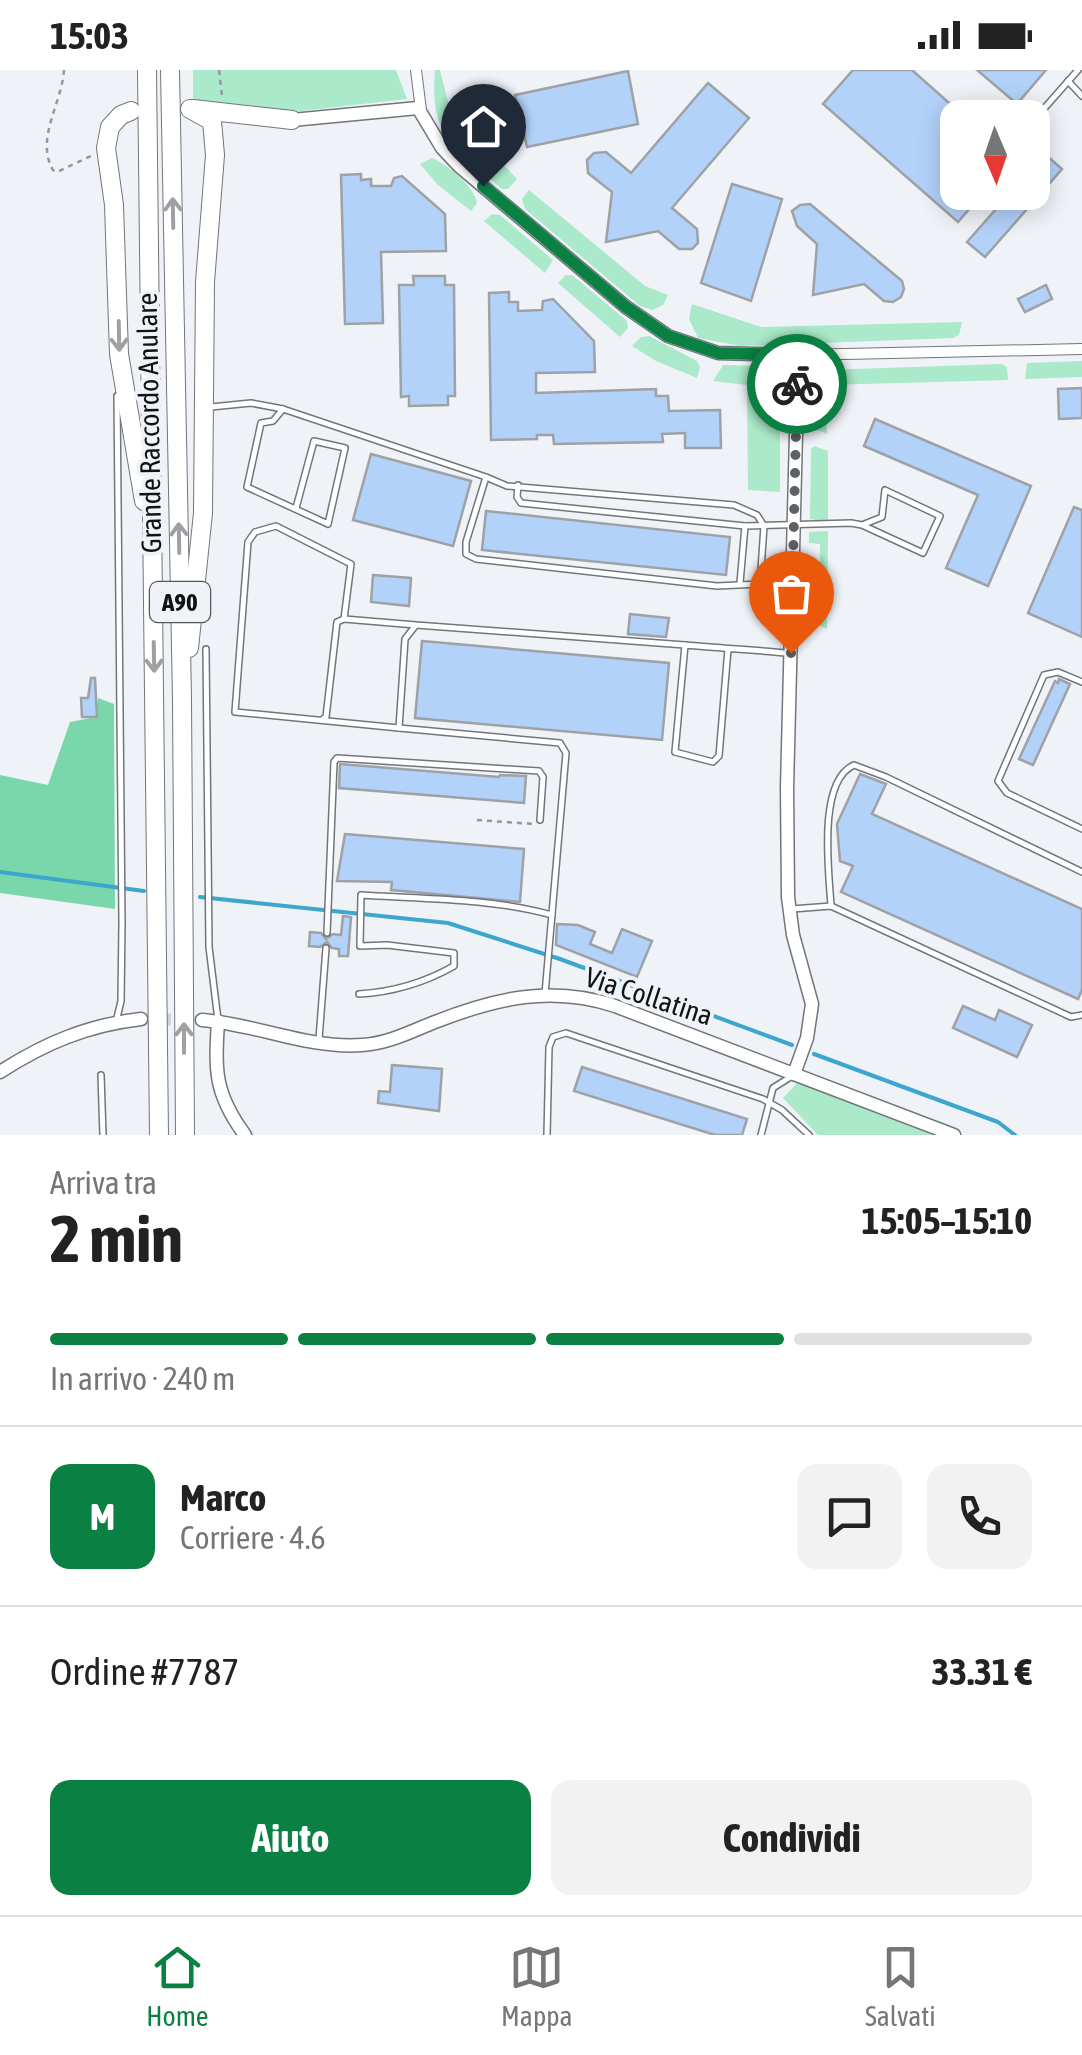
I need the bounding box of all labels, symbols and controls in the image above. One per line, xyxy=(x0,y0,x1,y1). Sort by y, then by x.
text: 15:03 xyxy=(50,14,129,57)
pin xyxy=(441,84,526,187)
icon: home xyxy=(456,99,511,154)
north arrow xyxy=(940,100,1050,210)
map controls xyxy=(940,100,1050,210)
one-way arrow xyxy=(163,197,182,229)
street label: Grande Raccordo Anulare xyxy=(131,292,167,554)
one-way arrow xyxy=(109,320,128,352)
courier xyxy=(747,334,847,434)
icon: bike xyxy=(770,357,825,412)
one-way arrow xyxy=(169,522,188,554)
pin xyxy=(749,551,834,654)
icon: bag xyxy=(764,566,819,621)
road number: A90 xyxy=(150,582,210,622)
one-way arrow xyxy=(144,640,164,673)
street label: Via Collatina xyxy=(581,960,717,1032)
one-way arrow xyxy=(175,1022,194,1054)
text: Arriva tra xyxy=(50,1164,157,1201)
text: 15:05–15:10 xyxy=(862,1199,1032,1242)
text: 2 min xyxy=(50,1201,183,1276)
text: In arrivo · 240 m xyxy=(50,1360,235,1397)
button: chat xyxy=(797,1464,902,1569)
button: phone xyxy=(927,1464,1032,1569)
text: Marco xyxy=(180,1476,266,1519)
text: M xyxy=(90,1495,115,1538)
text: Corriere · 4.6 xyxy=(180,1519,326,1556)
text: Ordine #7787 xyxy=(50,1650,239,1693)
text: 33.31 € xyxy=(931,1650,1032,1693)
button: Aiuto xyxy=(50,1780,531,1895)
button: Condividi xyxy=(551,1780,1032,1895)
tab: Home xyxy=(146,1940,209,2032)
tab: Mappa xyxy=(501,1940,572,2032)
tab: Salvati xyxy=(865,1940,936,2032)

